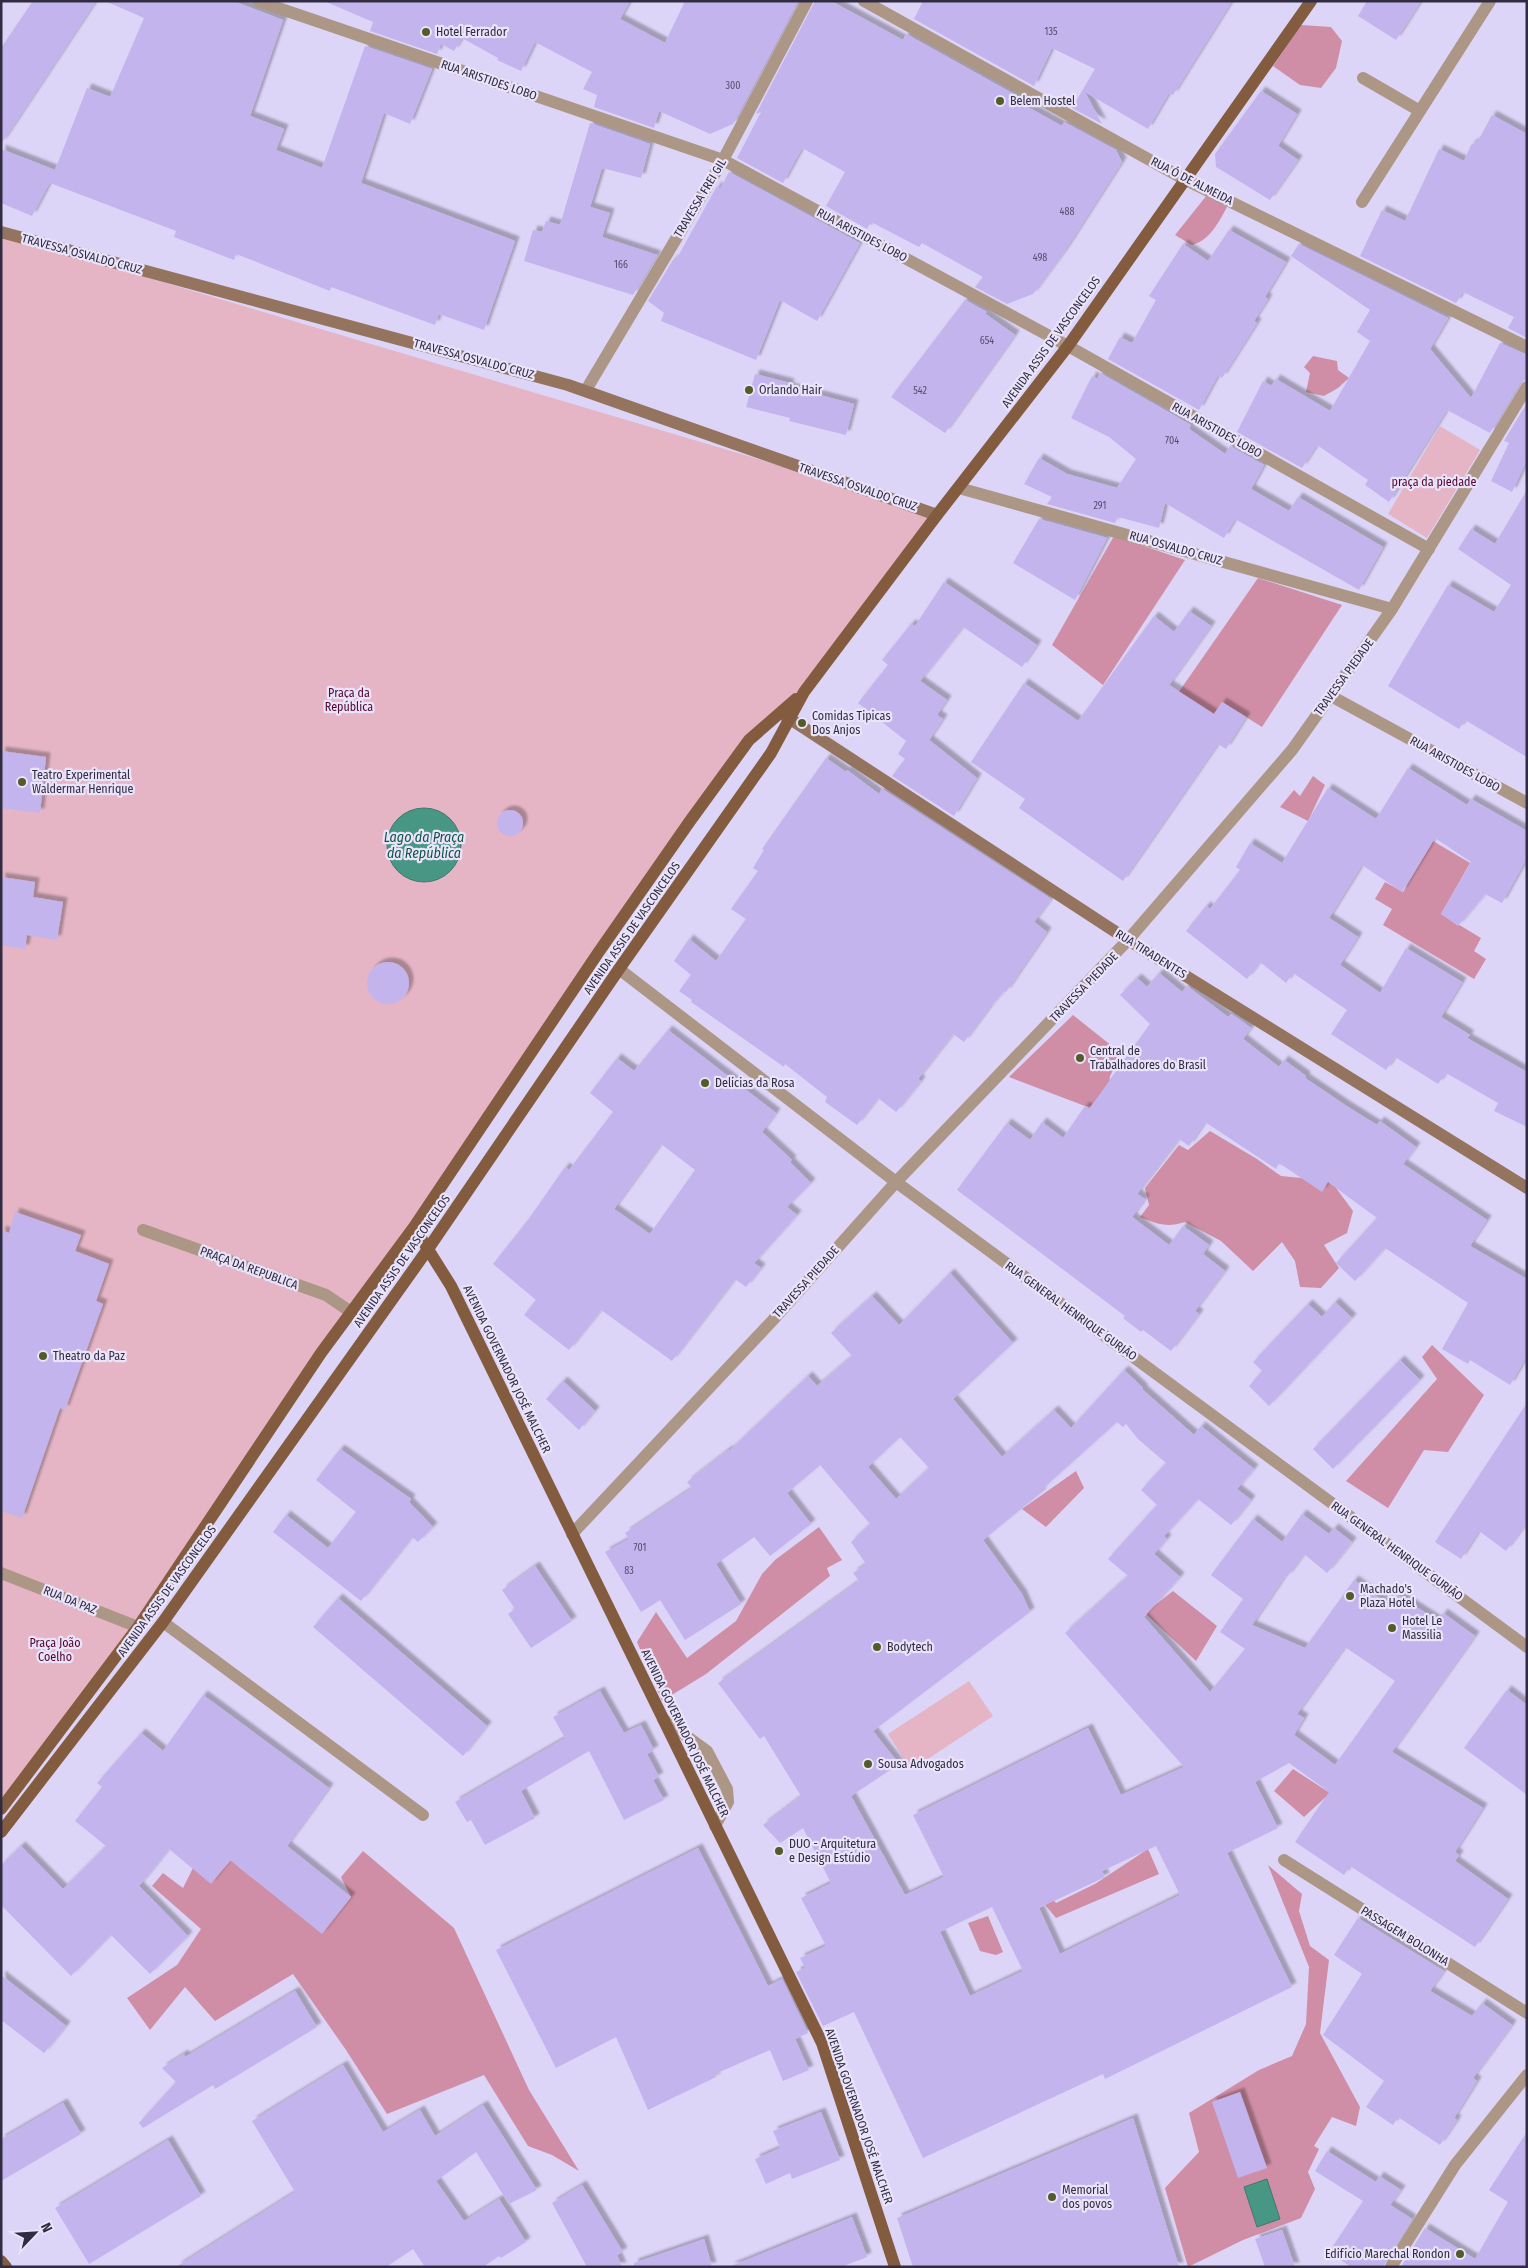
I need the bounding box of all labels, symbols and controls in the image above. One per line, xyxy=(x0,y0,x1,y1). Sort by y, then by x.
place label: Hotel Ferrador xyxy=(436,25,508,39)
marker: Hotel Ferrador xyxy=(420,26,432,38)
house number: 135 xyxy=(1045,26,1058,38)
street label: RUA ARISTIDES LOBO xyxy=(439,57,539,103)
house number: 300 xyxy=(726,80,740,92)
place label: Belem Hostel xyxy=(1010,94,1075,108)
marker: Belem Hostel xyxy=(994,95,1006,107)
street label: RUA Ó DE ALMEIDA xyxy=(1149,153,1236,208)
street label: TRAVESSA FREI GIL xyxy=(671,155,729,240)
street label: RUA ARISTIDES LOBO xyxy=(814,205,910,265)
house number: 488 xyxy=(1060,206,1074,218)
street label: TRAVESSA OSVALDO CRUZ xyxy=(20,231,144,277)
house number: 498 xyxy=(1033,252,1047,264)
house number: 166 xyxy=(614,259,628,271)
street label: AVENIDA ASSIS DE VASCONCELOS xyxy=(999,274,1103,410)
house number: 654 xyxy=(980,335,994,347)
street label: TRAVESSA OSVALDO CRUZ xyxy=(412,336,536,382)
place label: Orlando Hair xyxy=(759,383,823,397)
marker: Orlando Hair xyxy=(743,384,755,396)
house number: 542 xyxy=(913,385,927,397)
street label: RUA ARISTIDES LOBO xyxy=(1170,399,1264,461)
house number: 704 xyxy=(1165,435,1179,447)
street label: TRAVESSA OSVALDO CRUZ xyxy=(797,460,919,514)
park label: praça da piedade xyxy=(1392,475,1477,489)
house number: 291 xyxy=(1094,500,1106,512)
street label: RUA OSVALDO CRUZ xyxy=(1128,528,1224,568)
street label: TRAVESSA PIEDADE xyxy=(1311,636,1377,718)
park label: Praça da República xyxy=(325,686,373,714)
place label: Comidas Tipicas Dos Anjos xyxy=(812,709,891,737)
marker: Comidas Tipicas Dos Anjos xyxy=(796,717,808,729)
street label: RUA ARISTIDES LOBO xyxy=(1408,733,1502,795)
place label: Teatro Experimental Waldermar Henrique xyxy=(32,768,134,796)
marker: Teatro Experimental Waldermar Henrique xyxy=(16,776,28,788)
water label: Lago da Praça da República xyxy=(384,829,464,862)
street label: AVENIDA ASSIS DE VASCONCELOS xyxy=(581,859,683,997)
street label: RUA TIRADENTES xyxy=(1113,927,1189,981)
street label: TRAVESSA PIEDADE xyxy=(1047,949,1121,1025)
place label: Central de Trabalhadores do Brasil xyxy=(1090,1044,1206,1072)
marker: Central de Trabalhadores do Brasil xyxy=(1074,1052,1086,1064)
place label: Delicias da Rosa xyxy=(715,1076,795,1090)
marker: Delicias da Rosa xyxy=(699,1077,711,1089)
street label: AVENIDA ASSIS DE VASCONCELOS xyxy=(351,1192,453,1330)
street label: TRAVESSA PIEDADE xyxy=(770,1243,842,1321)
street label: PRAÇA DA REPUBLICA xyxy=(198,1244,301,1292)
street label: RUA GENERAL HENRIQUE GURJÃO xyxy=(1002,1258,1140,1363)
street label: AVENIDA GOVERNADOR JOSÉ MALCHER xyxy=(460,1282,555,1456)
place label: Theatro da Paz xyxy=(53,1349,125,1363)
marker: Theatro da Paz xyxy=(37,1350,49,1362)
street label: RUA GENERAL HENRIQUE GURJÃO xyxy=(1328,1498,1466,1603)
street label: AVENIDA ASSIS DE VASCONCELOS xyxy=(115,1523,219,1659)
house number: 701 xyxy=(634,1542,646,1554)
house number: 83 xyxy=(624,1565,634,1577)
place label: Machado's Plaza Hotel xyxy=(1360,1582,1415,1610)
street label: RUA DA PAZ xyxy=(41,1583,99,1617)
marker: Machado's Plaza Hotel xyxy=(1344,1590,1356,1602)
place label: Hotel Le Massilia xyxy=(1402,1614,1442,1642)
marker: Hotel Le Massilia xyxy=(1386,1622,1398,1634)
park label: Praça João Coelho xyxy=(29,1636,81,1664)
place label: Bodytech xyxy=(887,1640,933,1654)
marker: Bodytech xyxy=(871,1641,883,1653)
street label: AVENIDA GOVERNADOR JOSÉ MALCHER xyxy=(638,1646,733,1820)
place label: Sousa Advogados xyxy=(878,1757,964,1771)
marker: Sousa Advogados xyxy=(862,1758,874,1770)
place label: DUO - Arquitetura e Design Estúdio xyxy=(789,1837,876,1865)
marker: DUO - Arquitetura e Design Estúdio xyxy=(773,1845,785,1857)
street label: PASSAGEM BOLONHA xyxy=(1359,1903,1452,1969)
street label: AVENIDA GOVERNADOR JOSÉ MALCHER xyxy=(822,2026,897,2206)
place label: Memorial dos povos xyxy=(1062,2183,1112,2211)
marker: Memorial dos povos xyxy=(1046,2191,1058,2203)
north arrow xyxy=(10,2208,60,2258)
text: N xyxy=(37,2220,56,2235)
place label: Edifício Marechal Rondon xyxy=(1325,2247,1450,2261)
marker: Edifício Marechal Rondon xyxy=(1454,2248,1466,2260)

